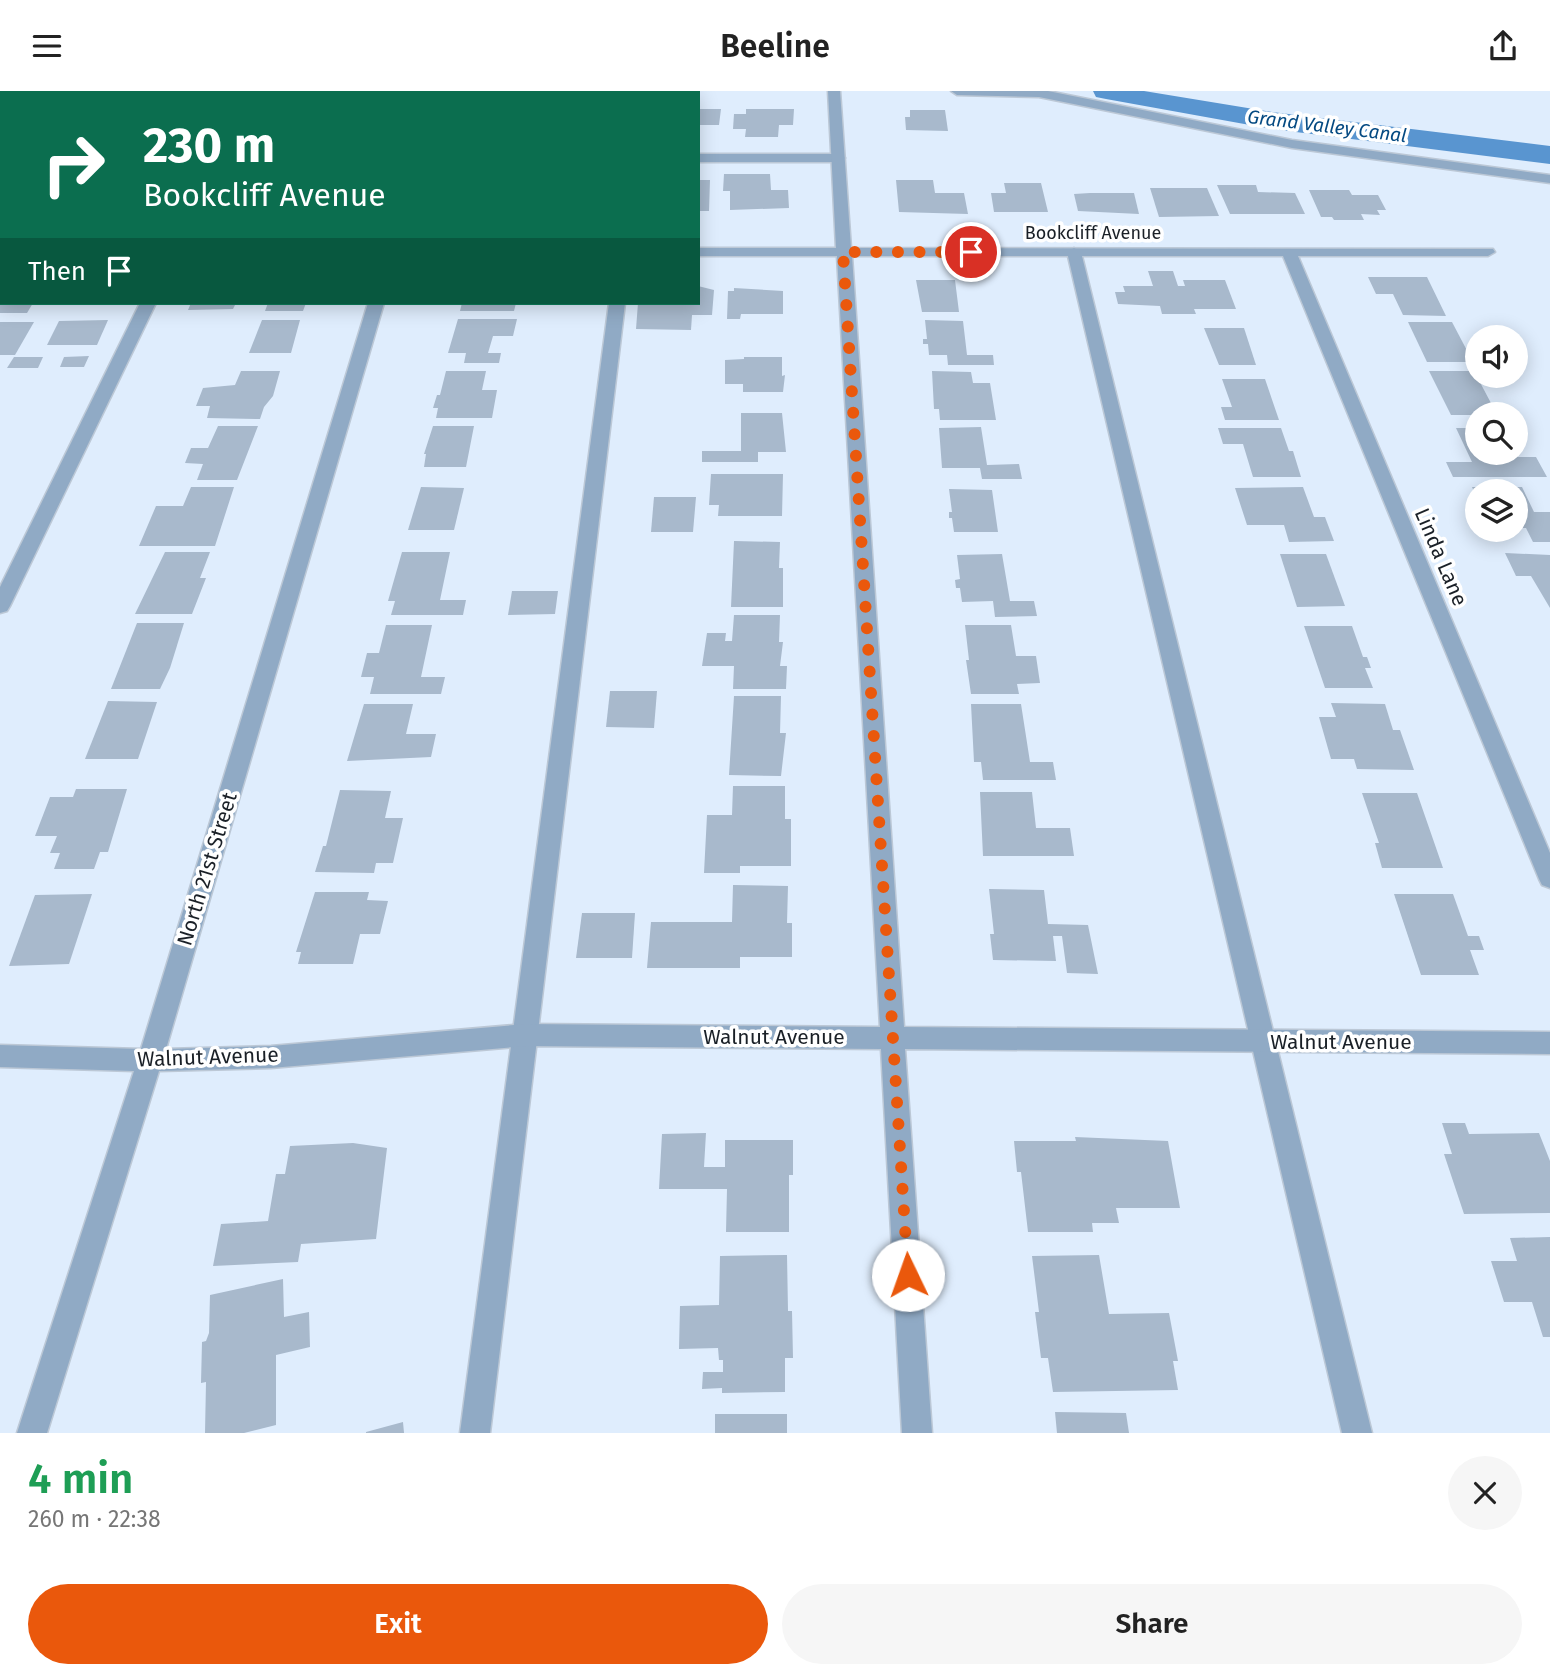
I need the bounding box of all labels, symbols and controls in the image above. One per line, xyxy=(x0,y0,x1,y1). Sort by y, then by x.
icon: menu xyxy=(28,27,66,65)
text: Beeline xyxy=(720,27,830,65)
icon: share xyxy=(1484,27,1522,65)
water label: Grand Valley Canal xyxy=(1246,105,1408,147)
text: 230 m xyxy=(143,116,275,175)
icon: right xyxy=(28,119,119,210)
text: Bookcliff Avenue xyxy=(143,176,386,214)
pin xyxy=(941,222,1001,282)
street label: Bookcliff Avenue xyxy=(1025,222,1161,244)
icon: arrive xyxy=(952,233,990,271)
icon: arrive xyxy=(100,252,138,290)
text: Then xyxy=(28,256,86,287)
map controls xyxy=(1465,325,1528,542)
button: sound xyxy=(1465,325,1528,388)
button: search xyxy=(1465,402,1528,465)
button: layers xyxy=(1465,479,1528,542)
street label: Linda Lane xyxy=(1409,504,1473,610)
street label: North 21st Street xyxy=(171,789,243,949)
street label: Walnut Avenue xyxy=(703,1024,845,1050)
street label: Walnut Avenue xyxy=(1270,1029,1412,1055)
street label: Walnut Avenue xyxy=(137,1042,279,1072)
position arrow xyxy=(871,1238,945,1312)
text: 4 min xyxy=(28,1454,133,1504)
button: close xyxy=(1448,1456,1522,1530)
text: 260 m · 22:38 xyxy=(28,1505,161,1533)
button: Exit xyxy=(28,1584,768,1664)
button: Share xyxy=(782,1584,1522,1664)

